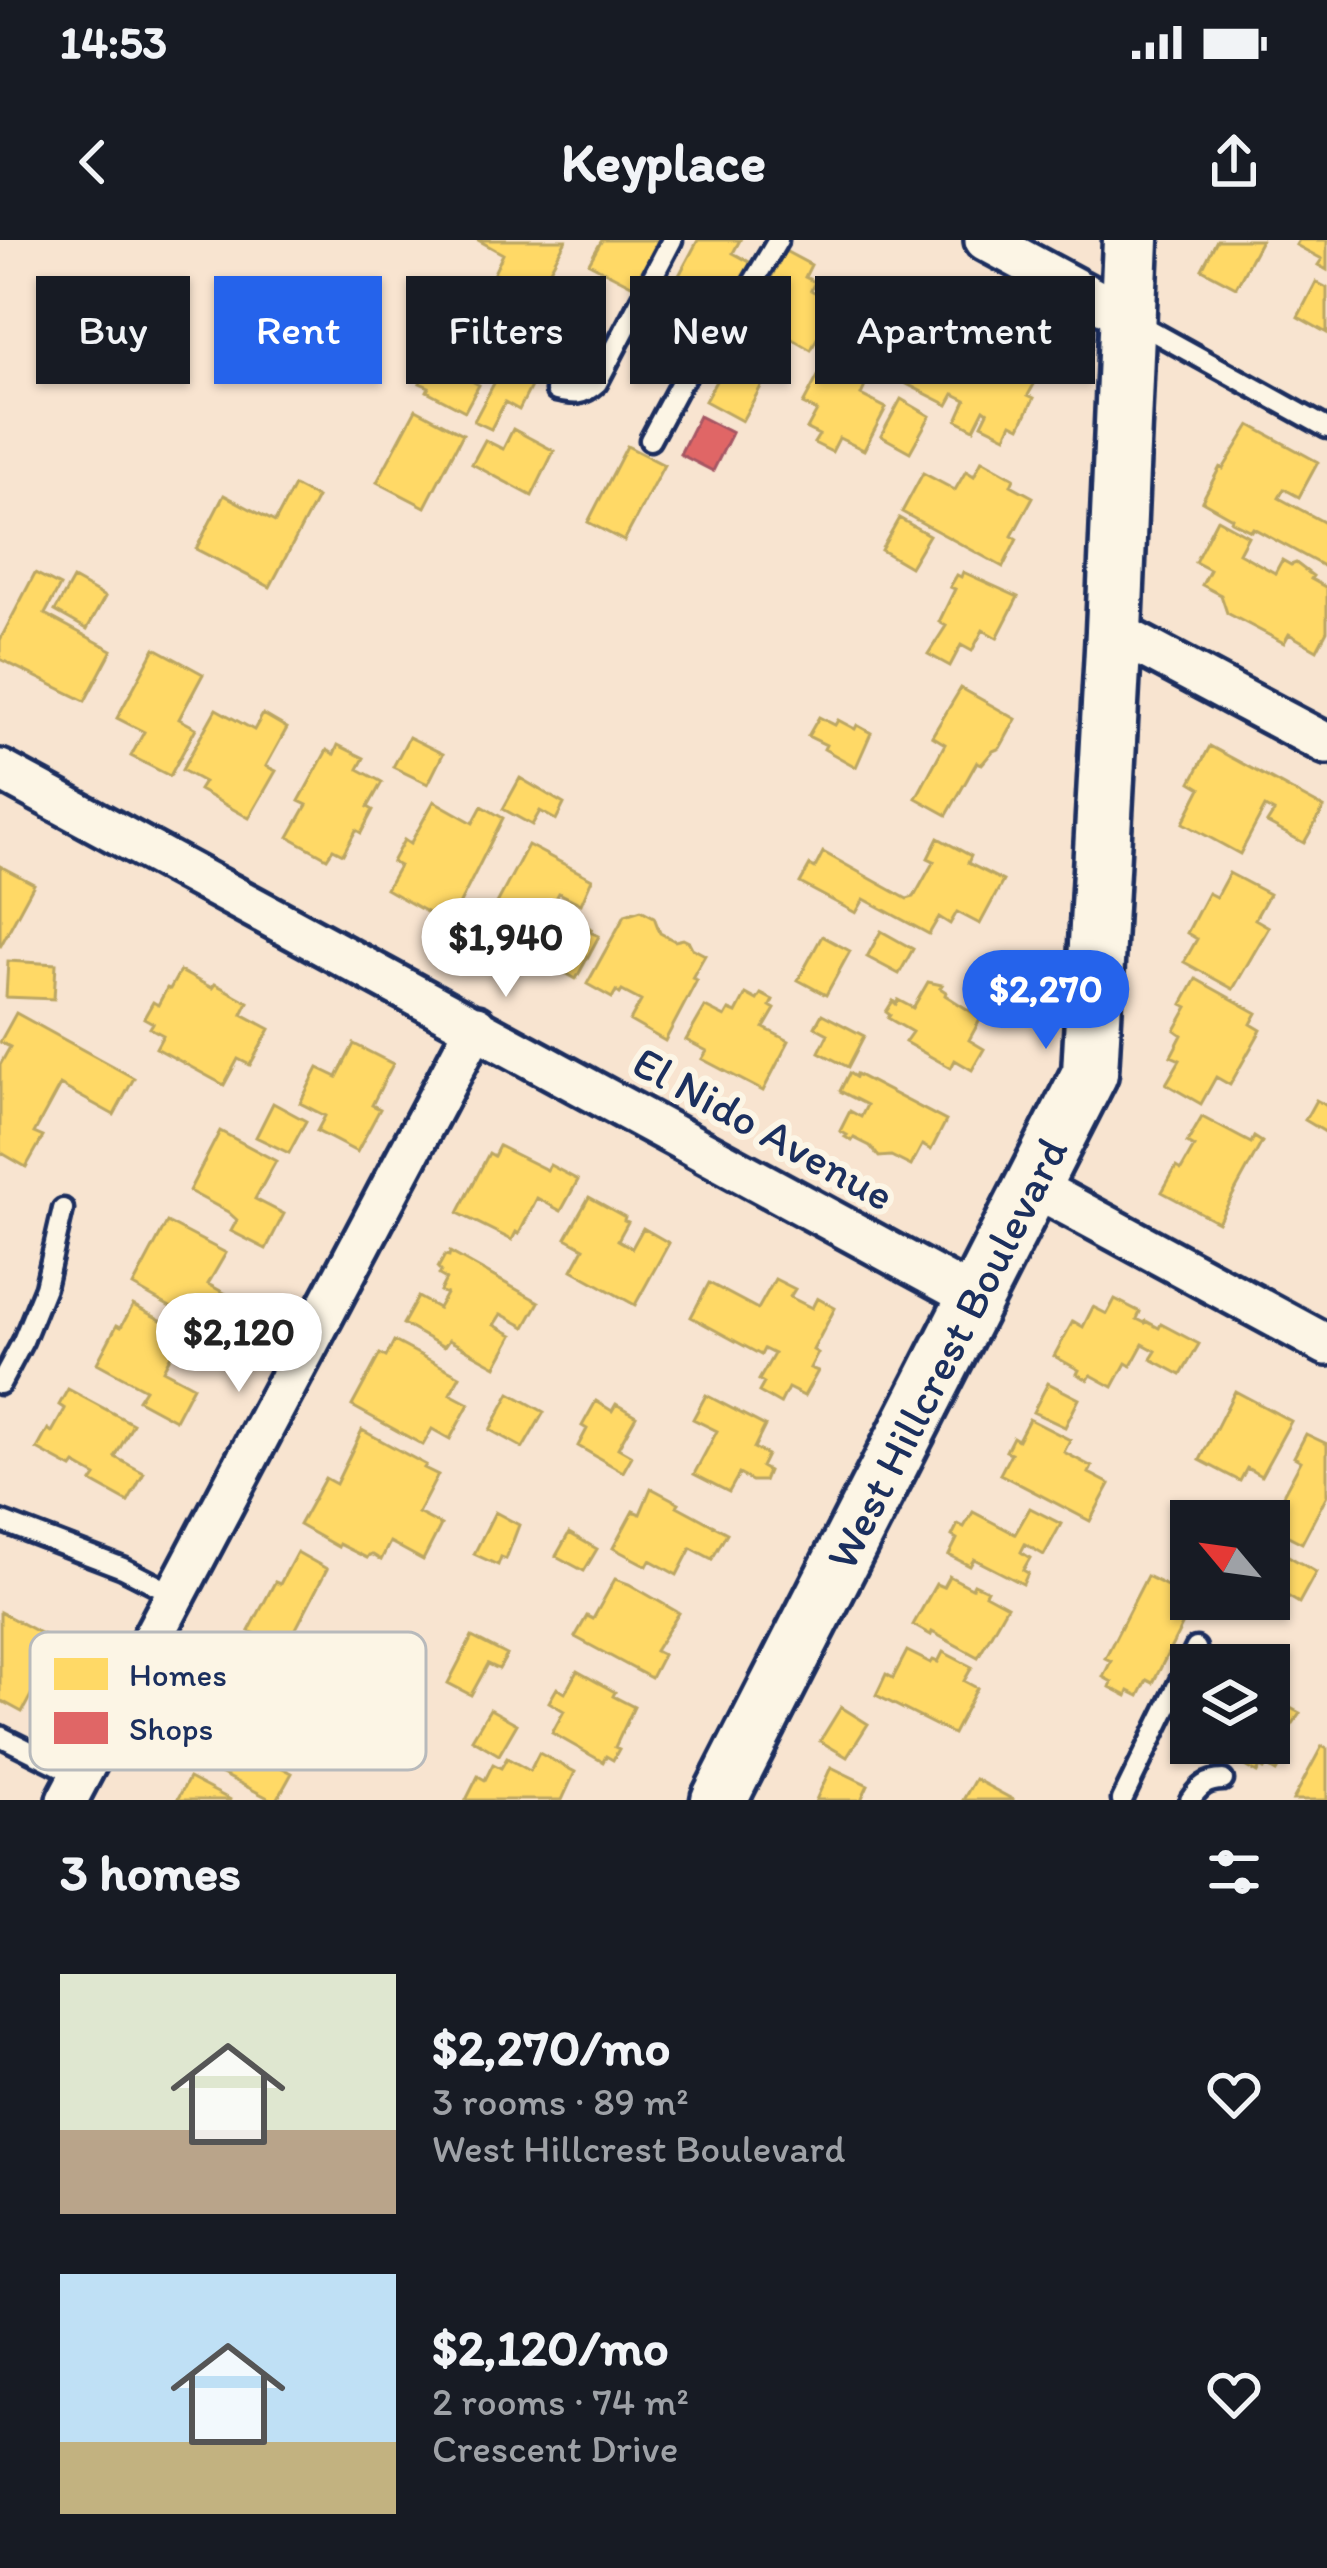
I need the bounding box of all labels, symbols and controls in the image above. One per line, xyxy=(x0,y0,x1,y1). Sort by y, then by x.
text: 14:53 xyxy=(60,15,167,69)
icon: back xyxy=(60,129,126,195)
icon: share xyxy=(1201,129,1267,195)
text: Keyplace xyxy=(561,130,766,195)
chip: Buy xyxy=(36,276,190,384)
chip: Rent xyxy=(214,276,382,384)
chip: Filters xyxy=(406,276,606,384)
chip: New xyxy=(630,276,791,384)
chip: Apartment xyxy=(815,276,1095,384)
pin: $1,940 xyxy=(408,898,604,1000)
text: $1,940 xyxy=(449,913,563,960)
pin: $2,270 xyxy=(948,950,1144,1052)
text: $2,270 xyxy=(989,965,1103,1012)
street label: El Nido Avenue xyxy=(624,1034,904,1222)
street label: West Hillcrest Boulevard xyxy=(814,1128,1078,1578)
pin: $2,120 xyxy=(141,1293,337,1395)
text: $2,120 xyxy=(183,1308,295,1355)
north arrow xyxy=(1170,1500,1290,1620)
map controls xyxy=(1170,1500,1290,1764)
legend xyxy=(30,1632,426,1770)
button: layers xyxy=(1170,1644,1290,1764)
text: Homes xyxy=(129,1655,227,1694)
text: Shops xyxy=(129,1709,213,1748)
icon: filters xyxy=(1201,1839,1267,1905)
text: 3 homes xyxy=(60,1842,241,1903)
text: $2,270/mo xyxy=(432,2017,671,2078)
icon: home xyxy=(156,2022,300,2166)
icon: heart xyxy=(1201,2061,1267,2127)
text: 3 rooms · 89 m² xyxy=(432,2078,689,2125)
text: West Hillcrest Boulevard xyxy=(432,2125,846,2172)
text: $2,120/mo xyxy=(432,2317,669,2378)
icon: home xyxy=(156,2322,300,2466)
icon: heart xyxy=(1201,2361,1267,2427)
text: 2 rooms · 74 m² xyxy=(432,2378,689,2425)
text: Crescent Drive xyxy=(432,2425,678,2472)

